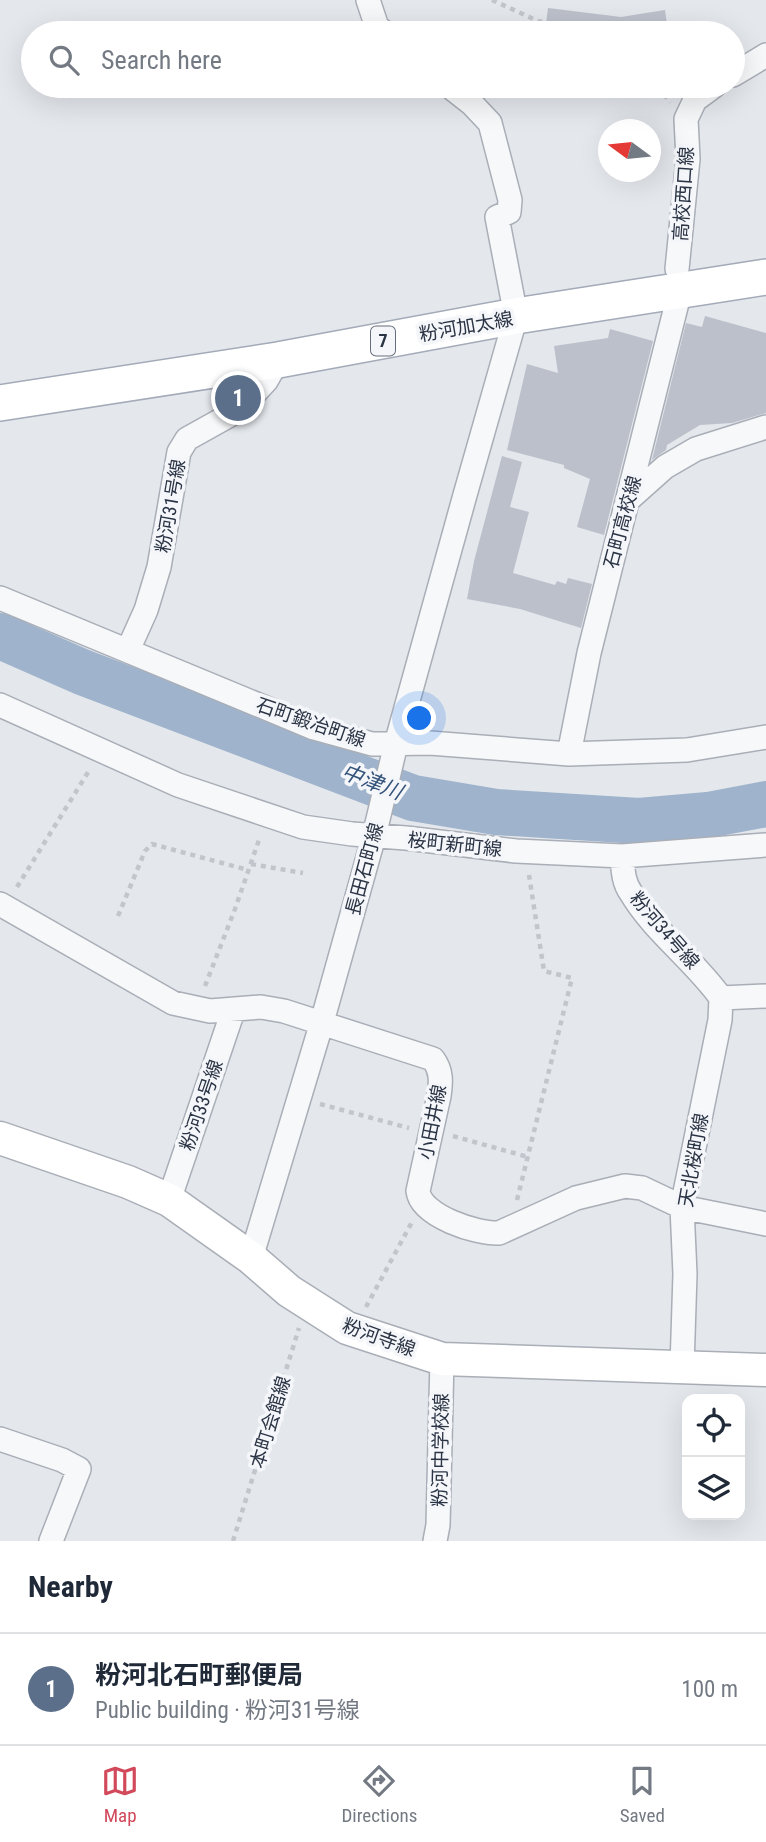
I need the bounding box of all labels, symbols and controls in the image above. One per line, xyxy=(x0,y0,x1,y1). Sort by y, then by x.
search box xyxy=(21,21,745,98)
icon: search xyxy=(45,41,83,79)
text: Search here xyxy=(101,45,222,75)
north arrow xyxy=(598,119,661,182)
street label: 高校西口線 xyxy=(669,146,698,242)
street label: 粉河加太線 xyxy=(417,307,515,346)
road number: 7 xyxy=(371,326,395,356)
pin: 1 xyxy=(215,372,261,424)
street label: 粉河31号線 xyxy=(151,457,190,555)
street label: 石町高校線 xyxy=(599,473,646,571)
street label: 石町鍛冶町線 xyxy=(253,693,368,752)
your location xyxy=(402,701,436,735)
water label: 中津川 xyxy=(338,760,408,805)
street label: 長田石町線 xyxy=(341,820,388,918)
street label: 桜町新町線 xyxy=(406,828,503,861)
street label: 粉河34号線 xyxy=(625,887,704,974)
street label: 粉河33号線 xyxy=(175,1057,228,1154)
street label: 小田井線 xyxy=(414,1083,451,1162)
street label: 天北桜町線 xyxy=(674,1111,713,1209)
street label: 粉河寺線 xyxy=(339,1314,418,1361)
street label: 本町会館線 xyxy=(246,1373,295,1471)
street label: 粉河中学校線 xyxy=(428,1393,453,1507)
map controls xyxy=(682,1394,745,1520)
button: locate xyxy=(682,1394,745,1457)
button: layers xyxy=(682,1457,745,1520)
text: Nearby xyxy=(28,1569,113,1604)
text: 粉河北石町郵便局 xyxy=(95,1660,303,1690)
text: 1 xyxy=(45,1676,57,1703)
text: 100 m xyxy=(681,1676,738,1703)
text: Public building · 粉河31号線 xyxy=(95,1697,360,1724)
tab: Map xyxy=(101,1762,139,1827)
tab: Directions xyxy=(341,1762,417,1827)
tab: Saved xyxy=(620,1762,665,1827)

